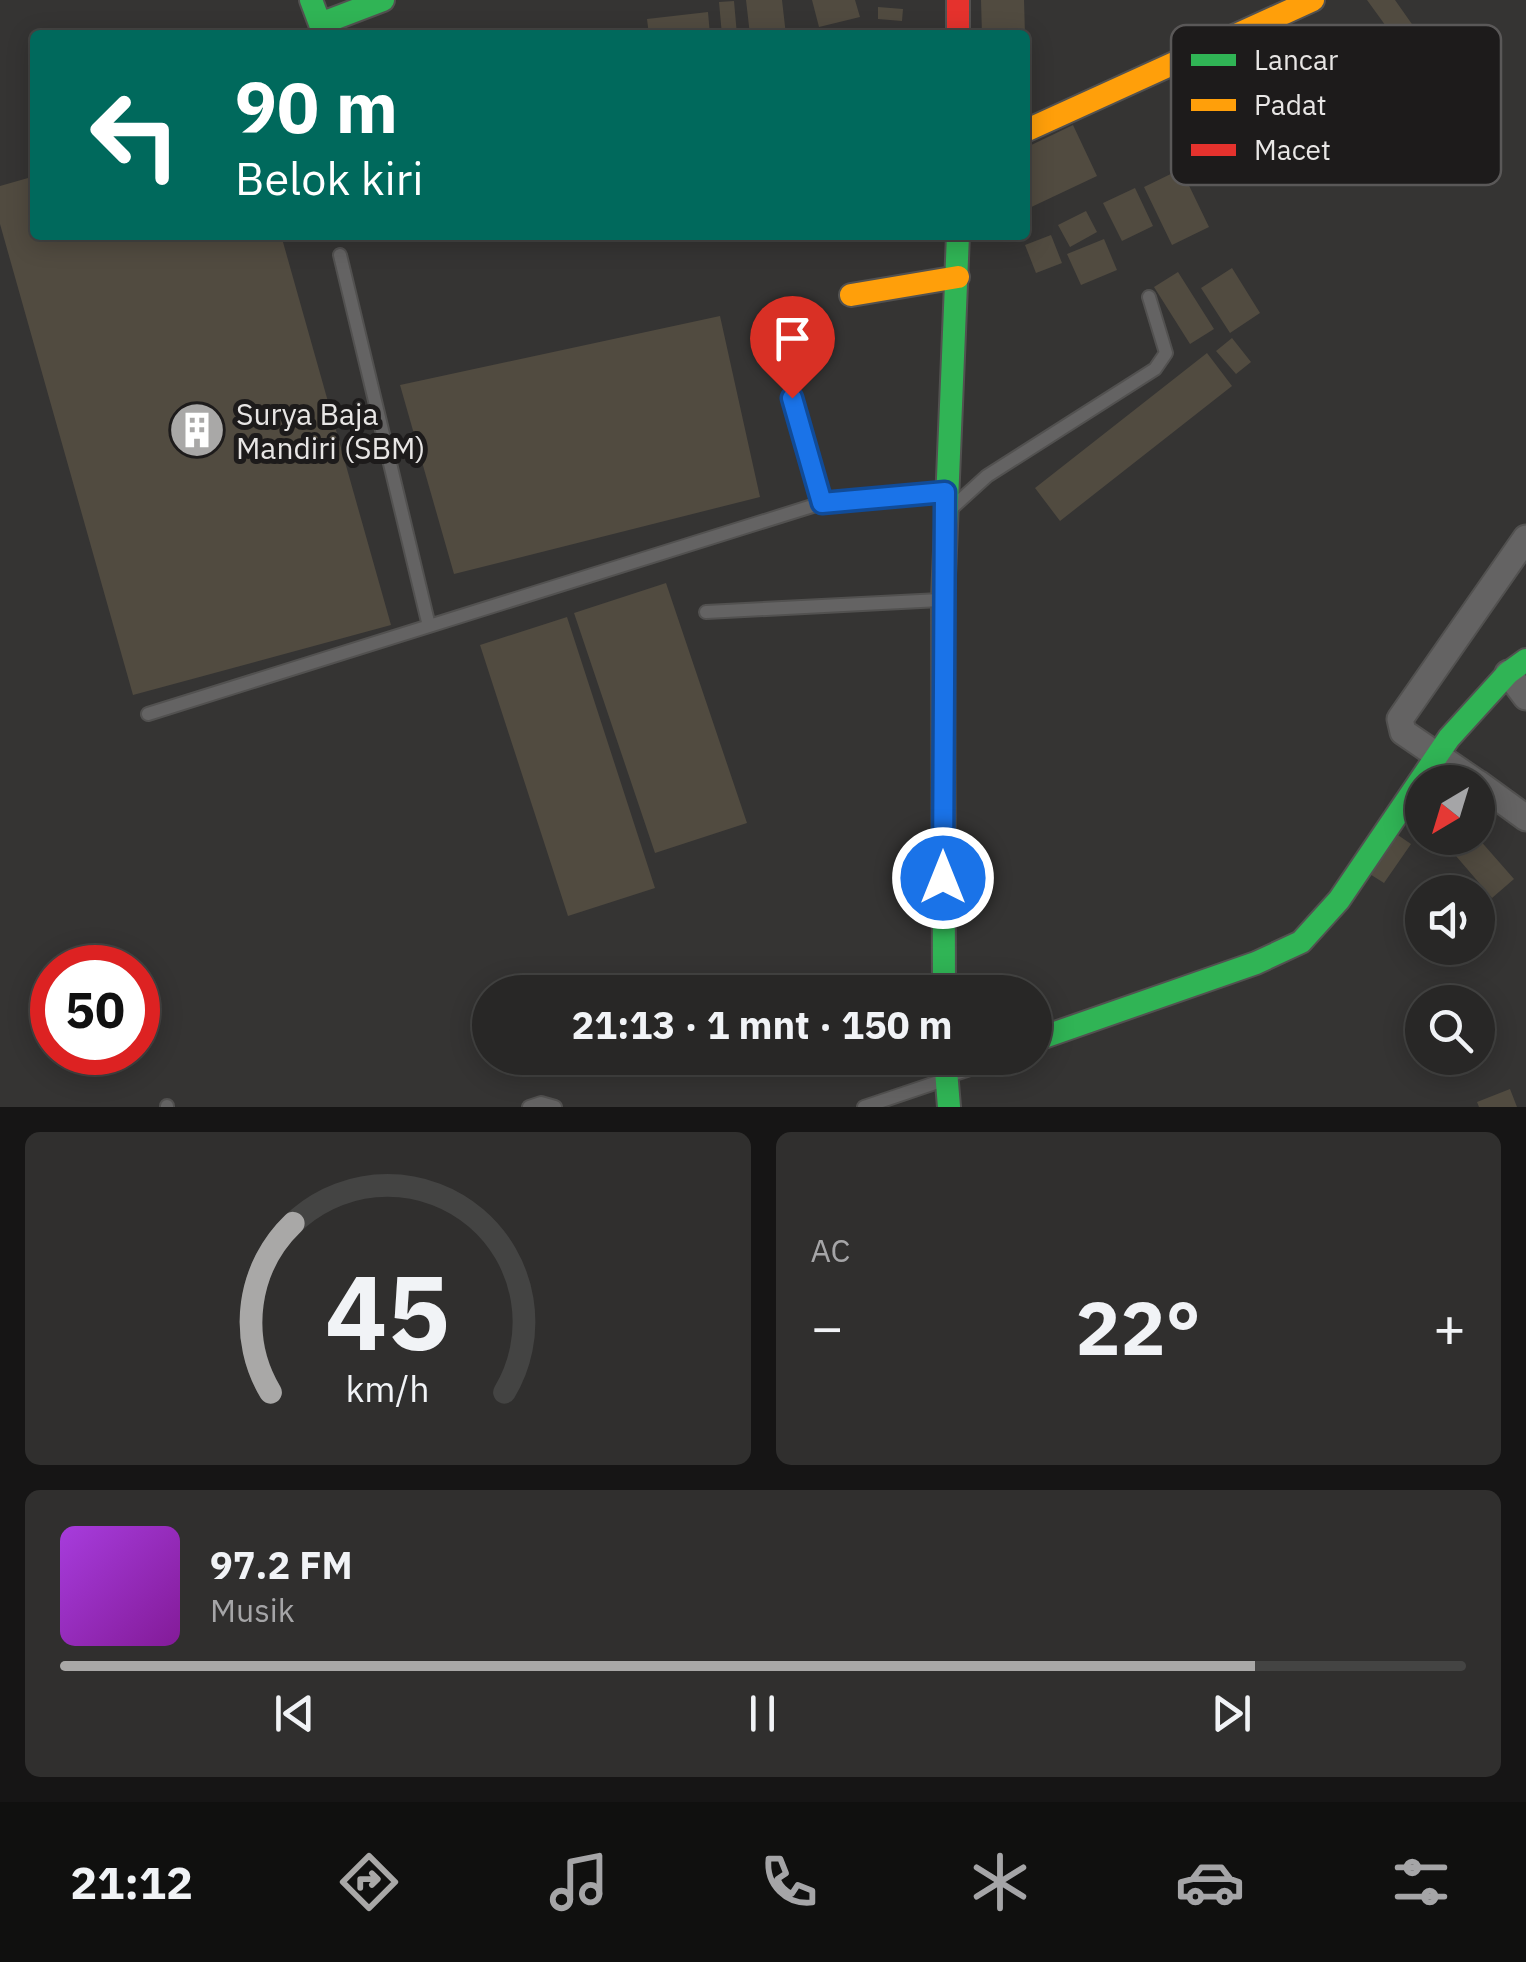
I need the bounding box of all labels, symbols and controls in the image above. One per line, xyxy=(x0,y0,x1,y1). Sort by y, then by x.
legend xyxy=(1171,25,1501,185)
text: Lancar xyxy=(1254,41,1338,78)
text: 90 m xyxy=(235,61,398,152)
icon: left xyxy=(70,70,200,200)
text: Padat xyxy=(1254,86,1327,123)
text: Macet xyxy=(1254,131,1331,168)
text: Belok kiri xyxy=(235,149,424,207)
pin xyxy=(750,296,835,399)
icon: arrive xyxy=(765,311,820,366)
place label: Surya Baja Mandiri (SBM) xyxy=(236,394,425,467)
building icon: Surya Baja Mandiri (SBM) xyxy=(167,400,227,460)
north arrow xyxy=(1405,765,1495,855)
map controls xyxy=(1405,765,1495,1075)
position arrow xyxy=(891,826,995,930)
button: sound xyxy=(1405,875,1495,965)
speed limit sign: 50 xyxy=(30,945,160,1075)
button: search xyxy=(1405,985,1495,1075)
text: 21:13 · 1 mnt · 150 m xyxy=(571,1000,953,1049)
text: AC xyxy=(811,1229,850,1271)
text: 45 xyxy=(325,1243,450,1379)
text: 22° xyxy=(1076,1278,1201,1376)
text: − xyxy=(811,1291,844,1362)
text: + xyxy=(1433,1291,1466,1362)
text: km/h xyxy=(346,1365,430,1412)
text: 97.2 FM xyxy=(210,1540,353,1589)
text: Musik xyxy=(210,1589,295,1631)
icon: previous xyxy=(267,1686,322,1741)
icon: pause xyxy=(735,1686,790,1741)
icon: next xyxy=(1204,1686,1259,1741)
icon: directions xyxy=(334,1847,404,1917)
icon: music xyxy=(544,1847,614,1917)
icon: phone xyxy=(754,1847,824,1917)
icon: climate xyxy=(965,1847,1035,1917)
icon: car xyxy=(1175,1847,1245,1917)
icon: filters xyxy=(1386,1847,1456,1917)
text: 21:12 xyxy=(70,1853,193,1911)

